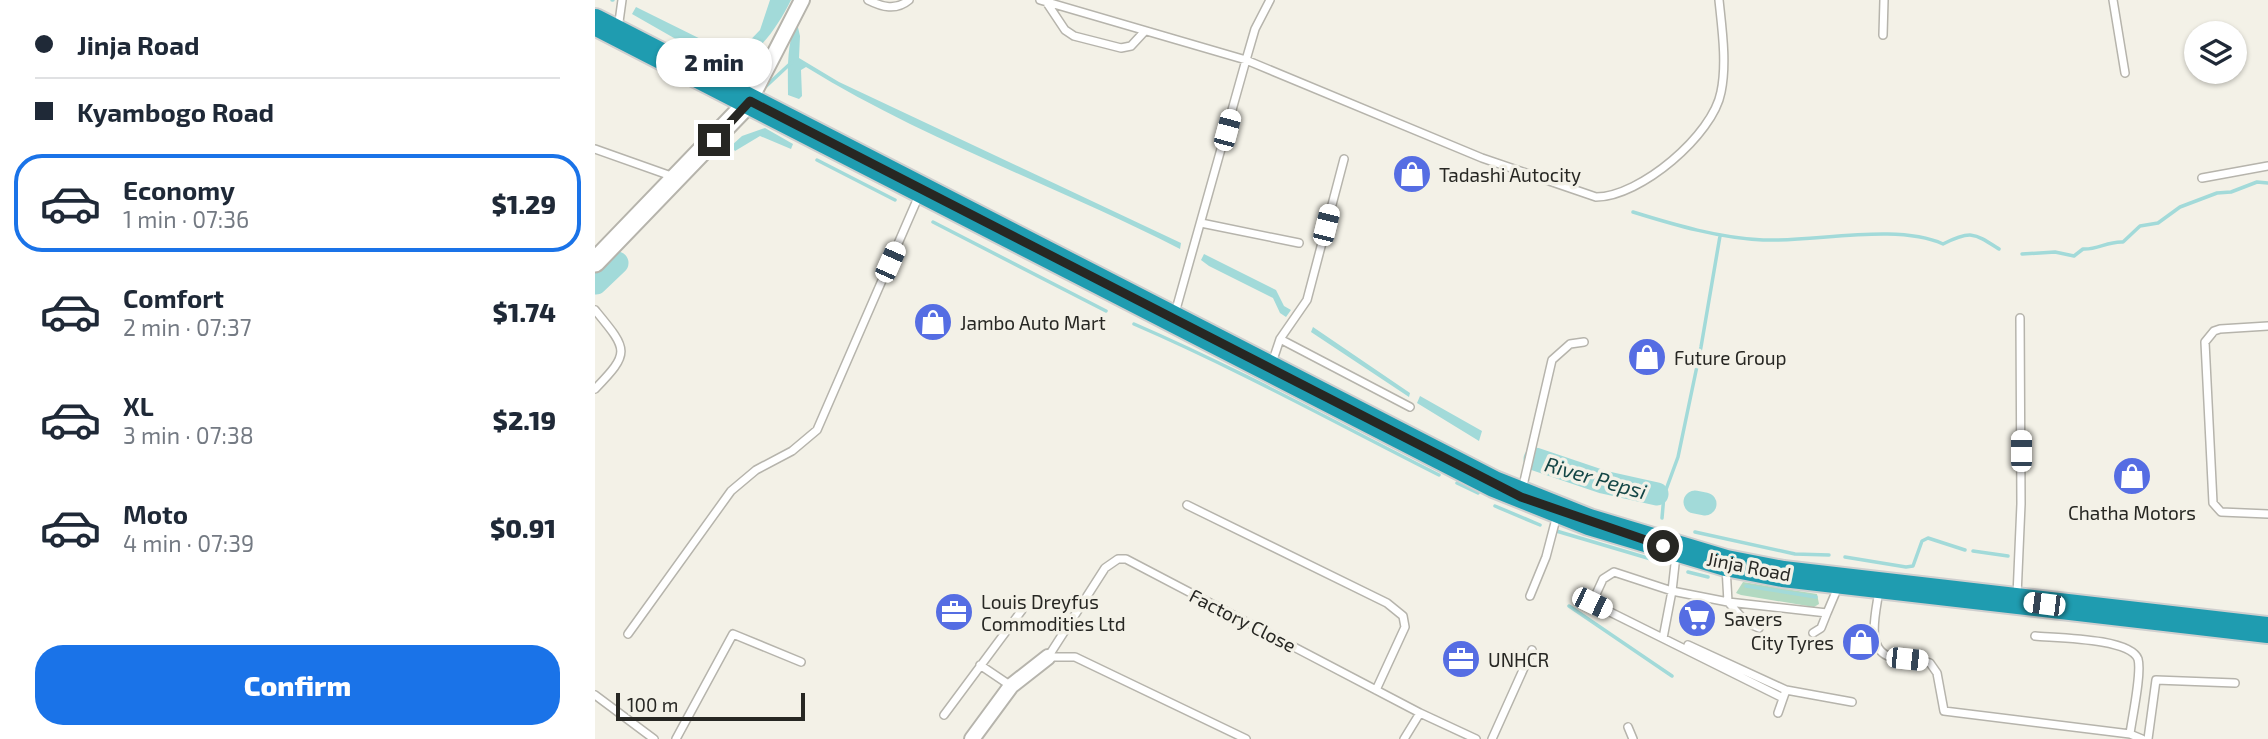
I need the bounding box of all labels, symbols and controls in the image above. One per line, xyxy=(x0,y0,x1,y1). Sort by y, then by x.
map controls xyxy=(2184,21,2247,84)
button: layers xyxy=(2184,21,2247,84)
text: Jinja Road xyxy=(77,29,199,60)
callout: 2 min xyxy=(656,38,772,88)
text: 2 min xyxy=(684,48,744,76)
text: Kyambogo Road xyxy=(77,96,274,127)
car xyxy=(1212,107,1243,153)
route end xyxy=(698,124,730,156)
shop icon: Tadashi Autocity xyxy=(1391,153,1433,195)
place label: Tadashi Autocity xyxy=(1439,163,1581,186)
icon: car xyxy=(39,172,102,235)
text: Economy xyxy=(123,174,235,205)
text: $1.29 xyxy=(491,188,556,219)
car xyxy=(1311,202,1342,248)
text: 1 min · 07:36 xyxy=(123,205,249,233)
car xyxy=(872,239,909,285)
icon: car xyxy=(39,280,102,343)
text: Comfort xyxy=(123,282,224,313)
text: $1.74 xyxy=(492,296,556,327)
shop icon: Jambo Auto Mart xyxy=(912,301,954,343)
place label: Jambo Auto Mart xyxy=(960,311,1106,334)
text: 2 min · 07:37 xyxy=(123,313,252,341)
shop icon: Future Group xyxy=(1626,336,1668,378)
place label: Future Group xyxy=(1674,346,1787,369)
icon: car xyxy=(39,388,102,451)
text: XL xyxy=(123,390,154,421)
text: $2.19 xyxy=(493,404,556,435)
text: 3 min · 07:38 xyxy=(123,421,254,449)
car xyxy=(2011,430,2032,472)
water label: River Pepsi xyxy=(1542,451,1650,503)
shop icon: Chatha Motors xyxy=(2111,455,2153,497)
icon: car xyxy=(39,496,102,559)
text: Moto xyxy=(123,498,188,529)
place label: Chatha Motors xyxy=(2068,501,2196,524)
text: $0.91 xyxy=(490,512,556,543)
text: 4 min · 07:39 xyxy=(123,529,254,557)
route start xyxy=(1647,530,1679,562)
street label: Jinja Road xyxy=(1705,547,1793,585)
street label: Factory Close xyxy=(1186,583,1300,657)
car xyxy=(1569,584,1616,622)
place label: Louis Dreyfus Commodities Ltd xyxy=(981,590,1126,635)
office icon: Louis Dreyfus Commodities Ltd xyxy=(933,591,975,633)
car xyxy=(2022,591,2067,617)
supermarket icon: Savers xyxy=(1676,597,1718,639)
place label: Savers xyxy=(1724,607,1783,630)
shop icon: City Tyres xyxy=(1840,621,1882,663)
place label: City Tyres xyxy=(1751,631,1834,654)
office icon: UNHCR xyxy=(1440,638,1482,680)
button: Confirm xyxy=(35,645,560,725)
car xyxy=(1886,646,1929,672)
place label: UNHCR xyxy=(1488,648,1549,671)
scale bar xyxy=(616,690,805,722)
text: 100 m xyxy=(627,693,678,716)

